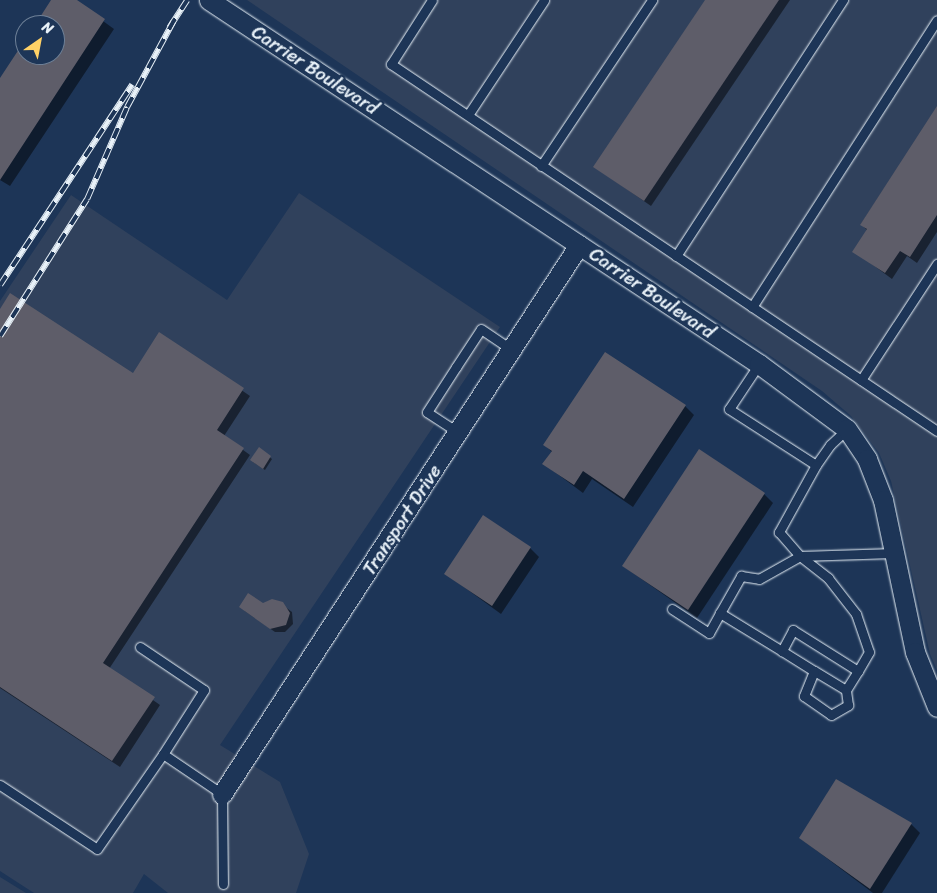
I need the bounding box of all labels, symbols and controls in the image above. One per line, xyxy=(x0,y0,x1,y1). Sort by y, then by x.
north arrow xyxy=(15,15,65,65)
text: N xyxy=(37,15,59,41)
street label: Carrier Boulevard xyxy=(247,20,383,120)
street label: Carrier Boulevard xyxy=(585,243,719,343)
street label: Transport Drive xyxy=(358,460,446,580)

